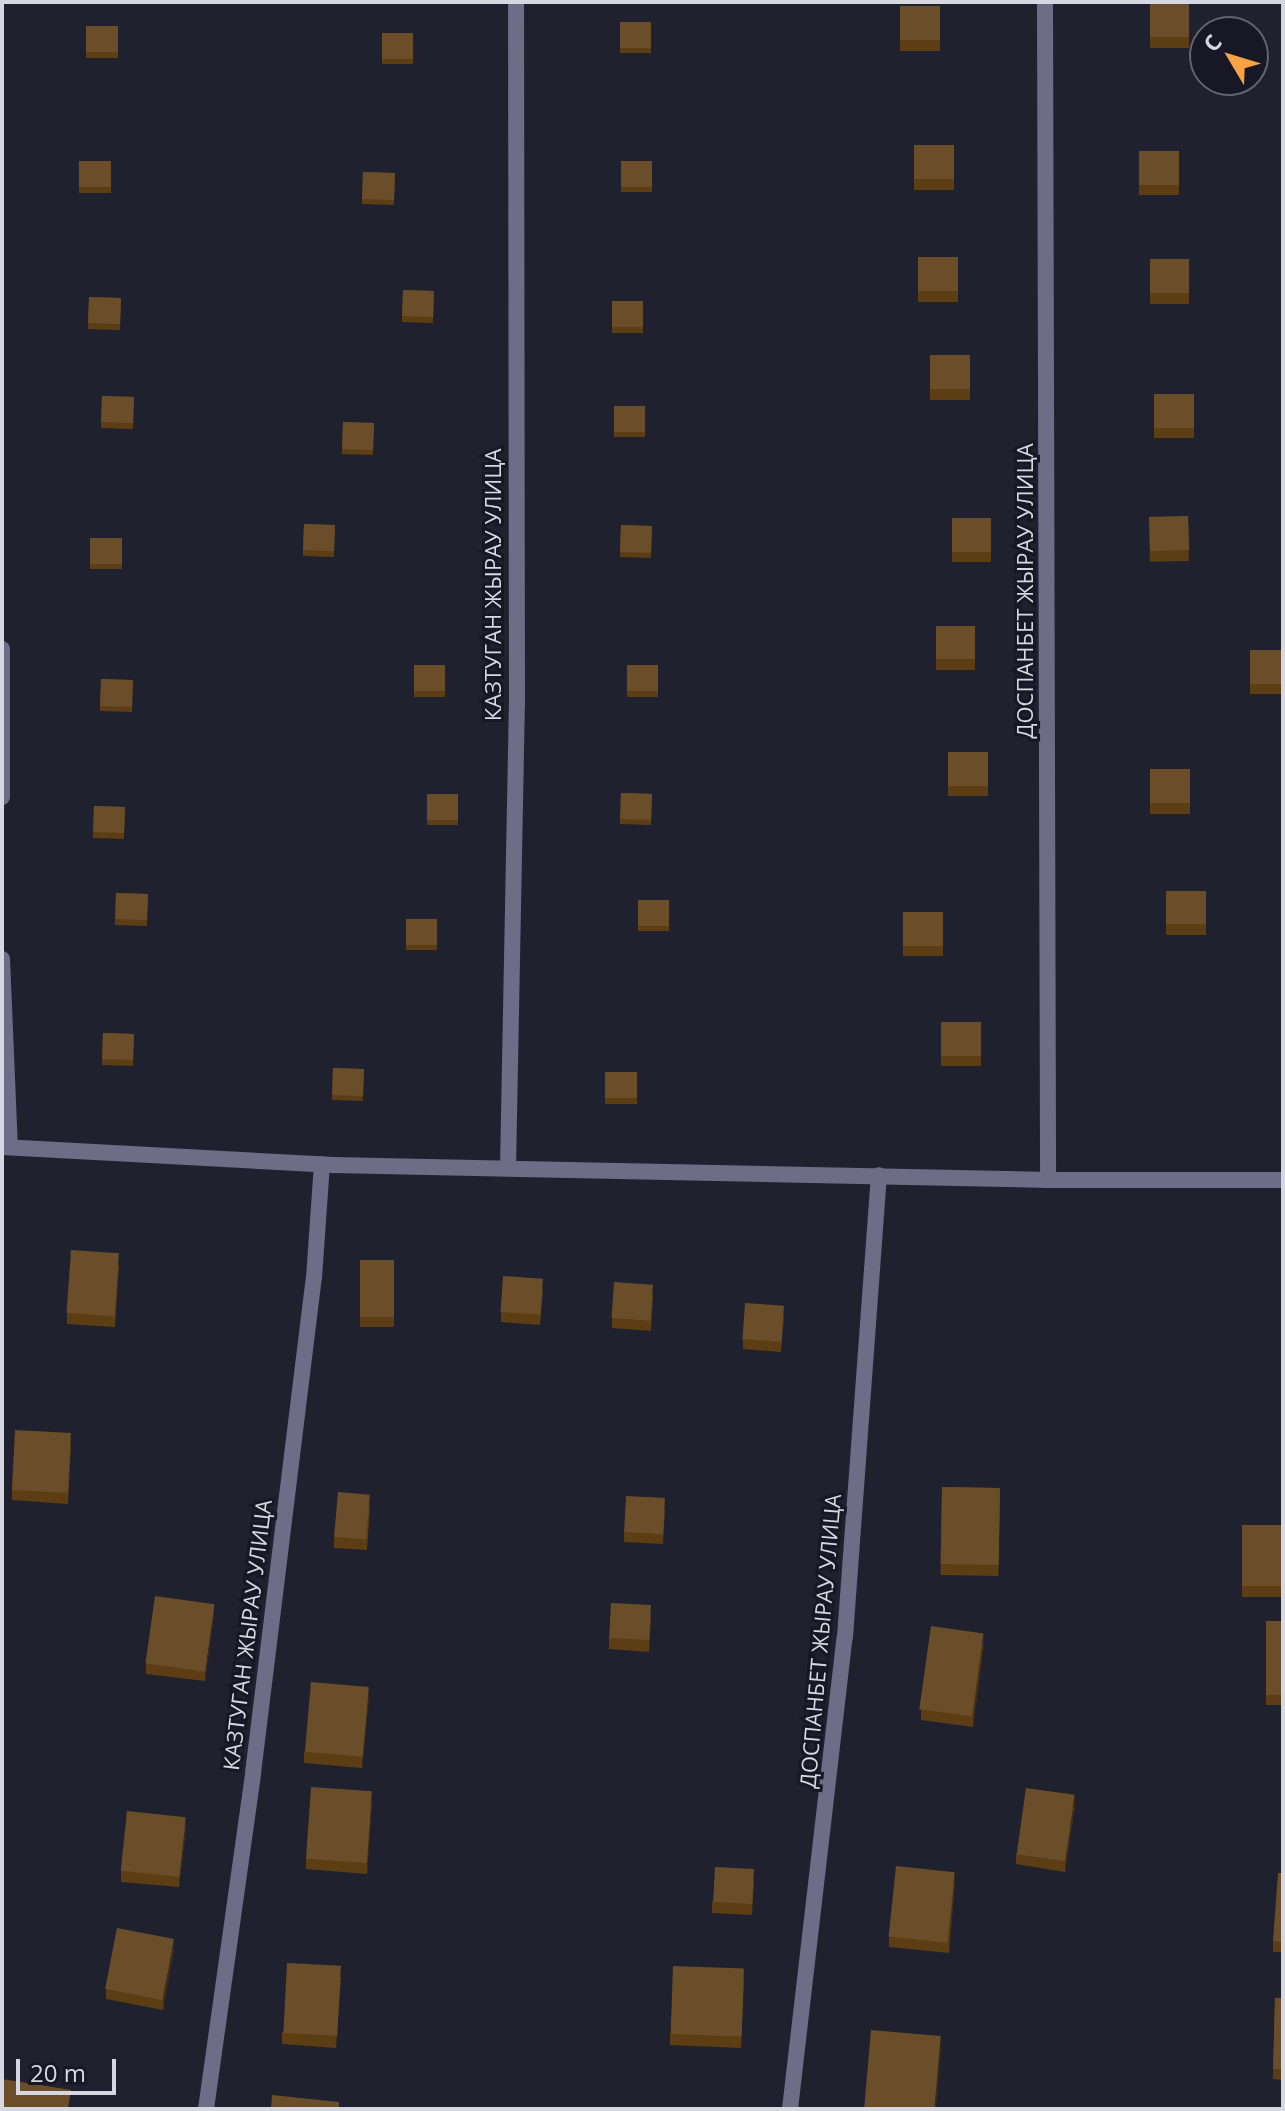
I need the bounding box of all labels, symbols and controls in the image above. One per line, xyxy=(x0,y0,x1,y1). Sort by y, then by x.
north arrow xyxy=(1189,16,1269,96)
text: С xyxy=(1196,28,1228,57)
street label: ДОСПАНБЕТ ЖЫРАУ УЛИЦА xyxy=(1012,443,1038,739)
street label: КАЗТУГАН ЖЫРАУ УЛИЦА xyxy=(480,449,506,721)
street label: ДОСПАНБЕТ ЖЫРАУ УЛИЦА xyxy=(794,1493,846,1789)
street label: КАЗТУГАН ЖЫРАУ УЛИЦА xyxy=(217,1498,277,1772)
scale bar xyxy=(20,2043,120,2093)
text: 20 m xyxy=(30,2056,86,2089)

